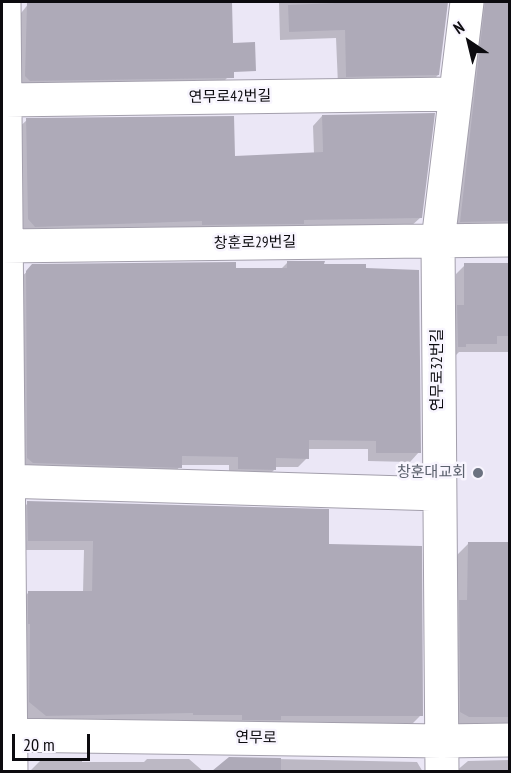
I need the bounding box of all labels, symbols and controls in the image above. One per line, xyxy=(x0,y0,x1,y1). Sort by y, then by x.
north arrow xyxy=(439,12,499,72)
text: N xyxy=(449,17,468,38)
street label: 연무로42번길 xyxy=(189,87,271,107)
street label: 창훈로29번길 xyxy=(214,233,296,253)
street label: 연무로32번길 xyxy=(429,329,447,411)
place label: 창훈대교회 xyxy=(397,464,466,482)
marker: 창훈대교회 xyxy=(471,466,485,480)
scale bar xyxy=(15,722,93,760)
street label: 연무로 xyxy=(235,729,277,747)
text: 20 m xyxy=(23,733,55,756)

